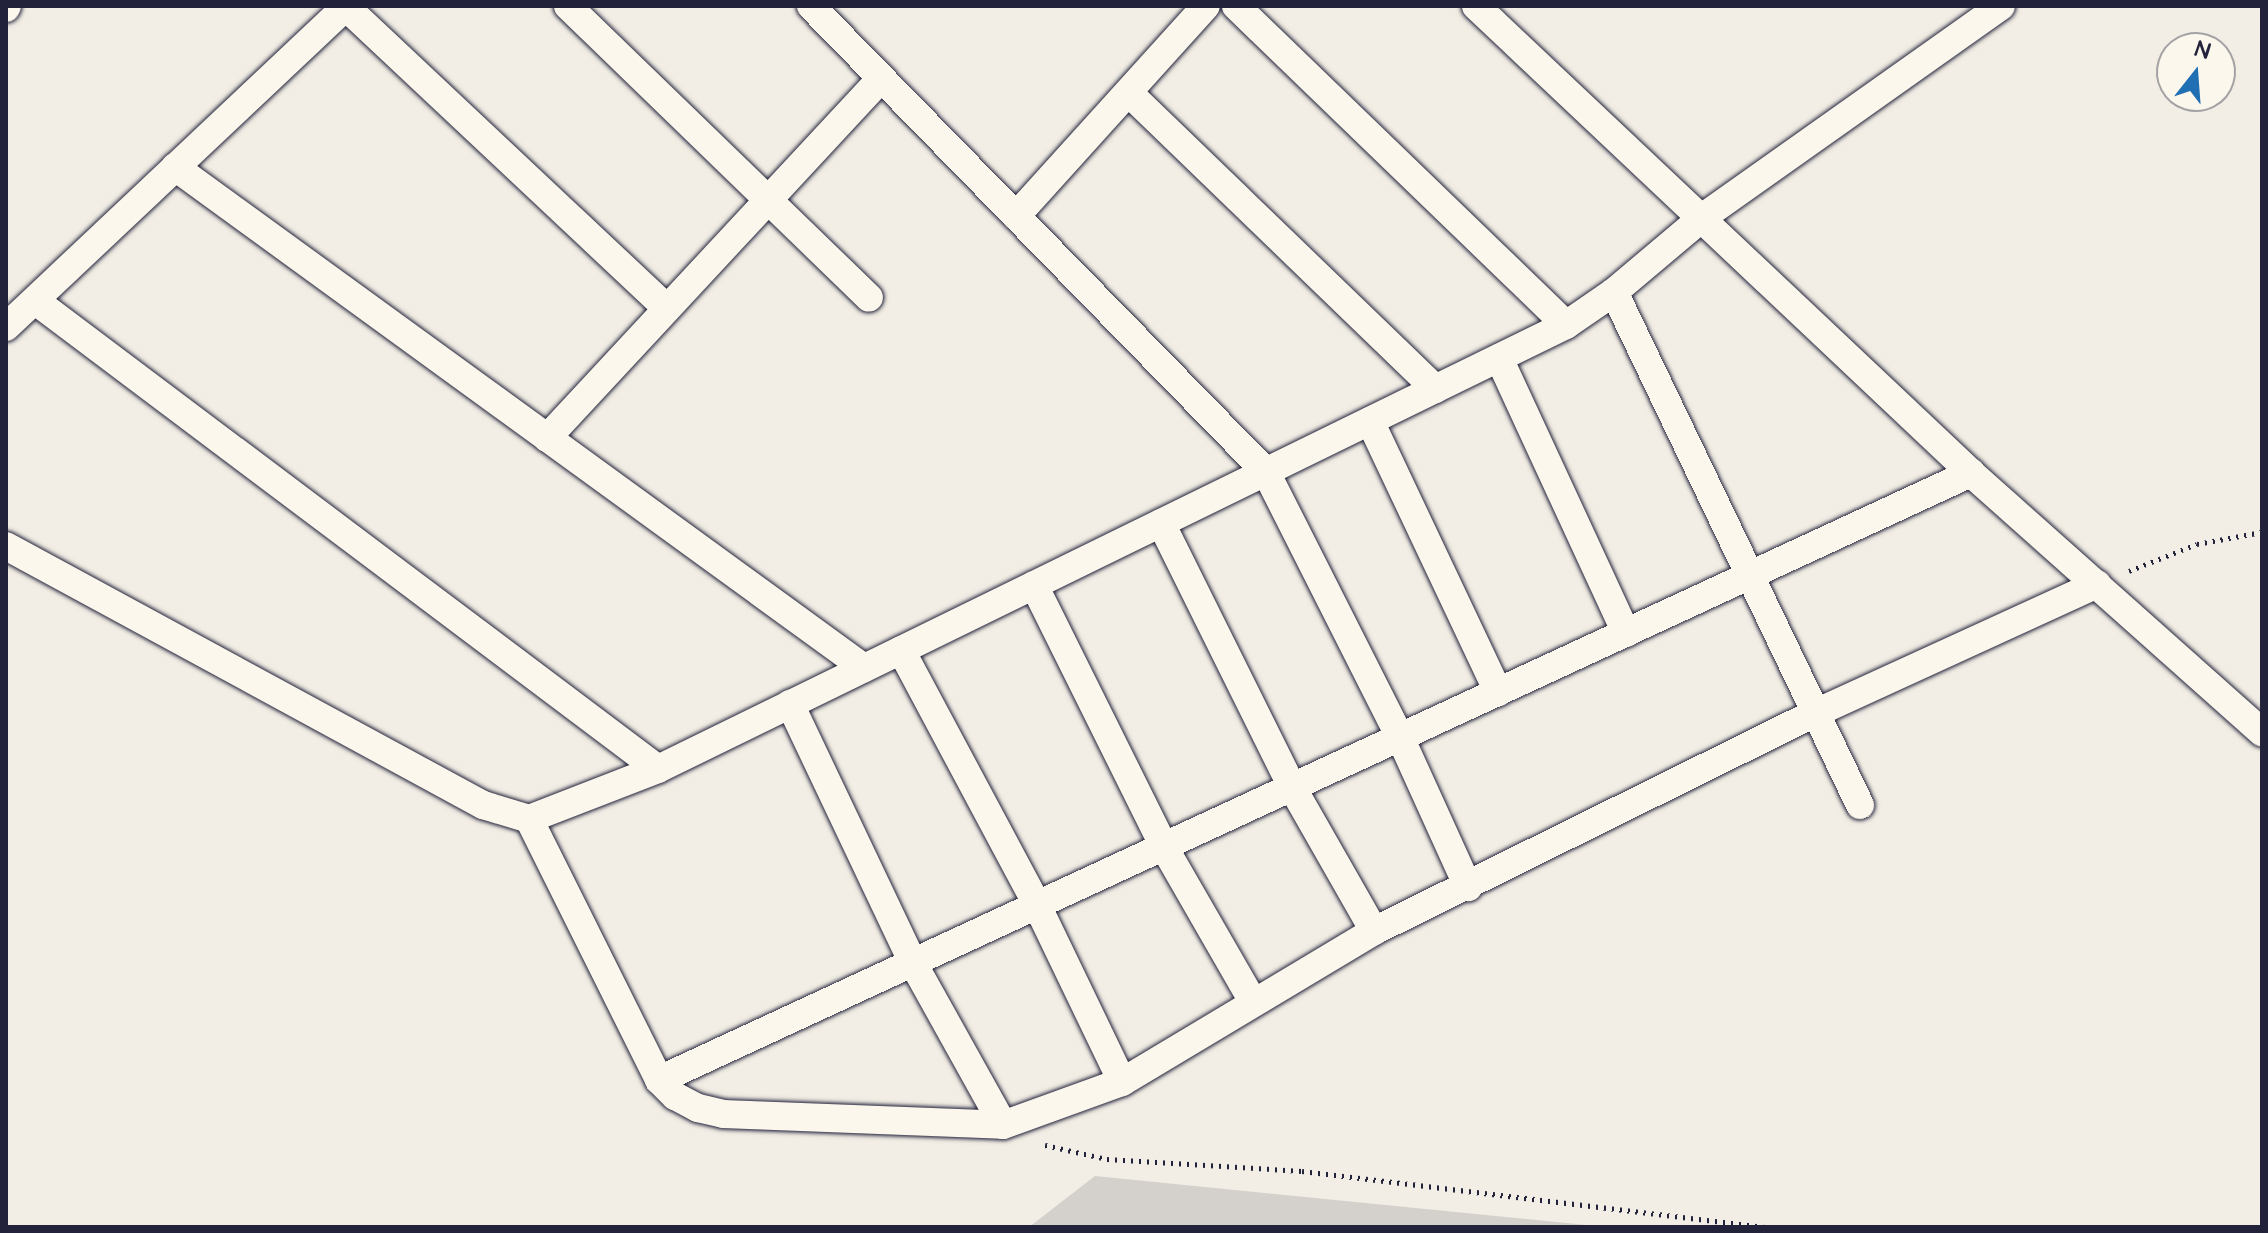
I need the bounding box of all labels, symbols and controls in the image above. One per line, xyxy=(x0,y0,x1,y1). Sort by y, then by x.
north arrow xyxy=(2156,32,2236,112)
text: N xyxy=(2191,34,2214,67)

